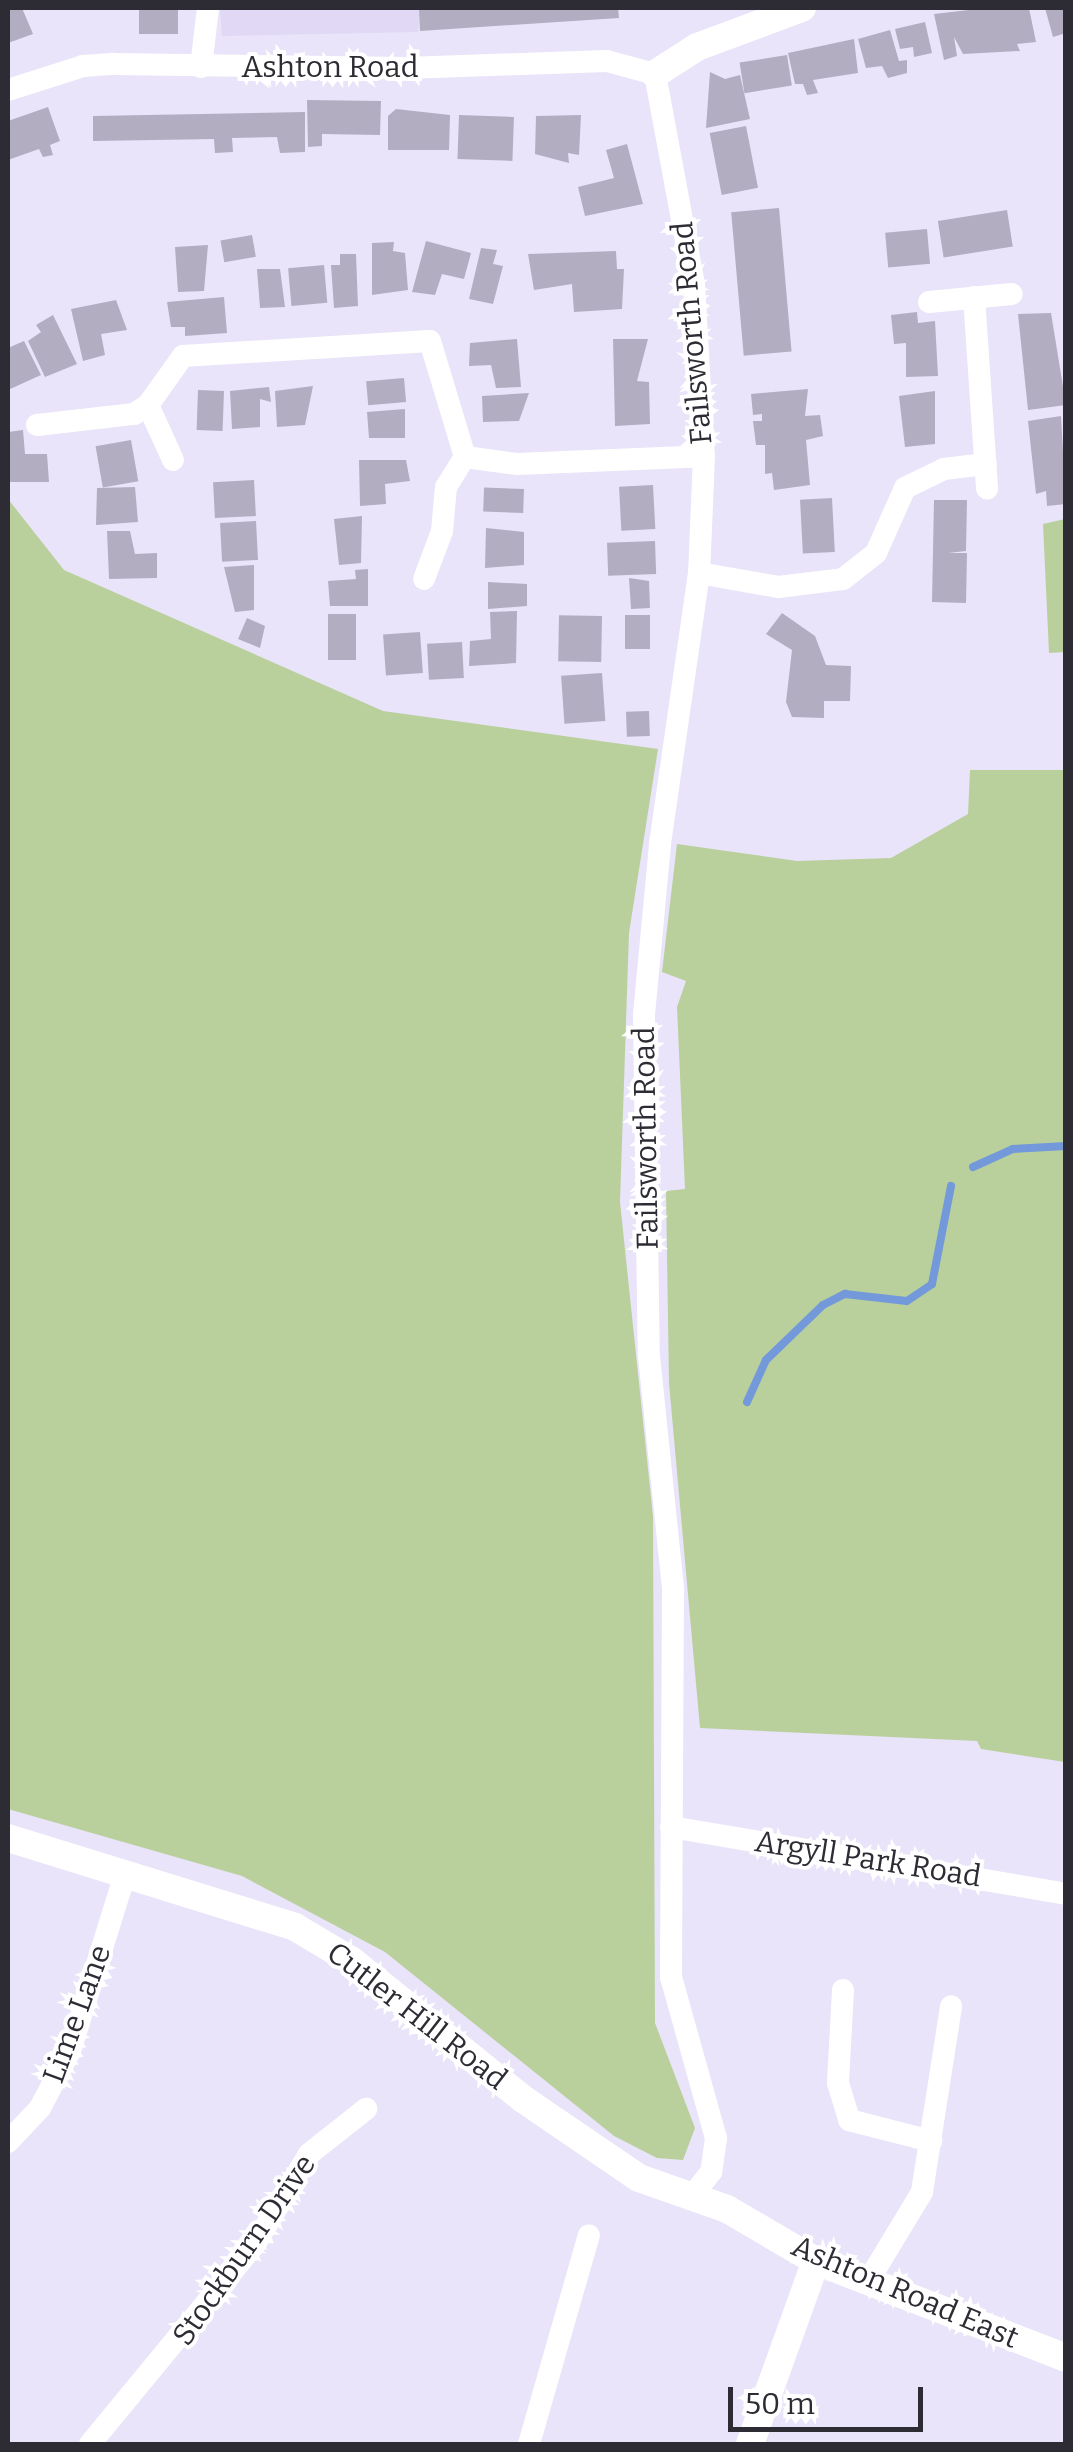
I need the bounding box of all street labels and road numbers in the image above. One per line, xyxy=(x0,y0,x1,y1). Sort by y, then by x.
street label: Ashton Road xyxy=(241,49,419,85)
street label: Failsworth Road xyxy=(664,220,720,446)
street label: Failsworth Road xyxy=(626,1026,666,1250)
street label: Argyll Park Road xyxy=(752,1823,984,1895)
street label: Cutler Hill Road xyxy=(320,1935,514,2097)
street label: Lime Lane xyxy=(35,1940,119,2088)
street label: Stockburn Drive xyxy=(165,2148,323,2352)
street label: Ashton Road East xyxy=(786,2228,1024,2356)

